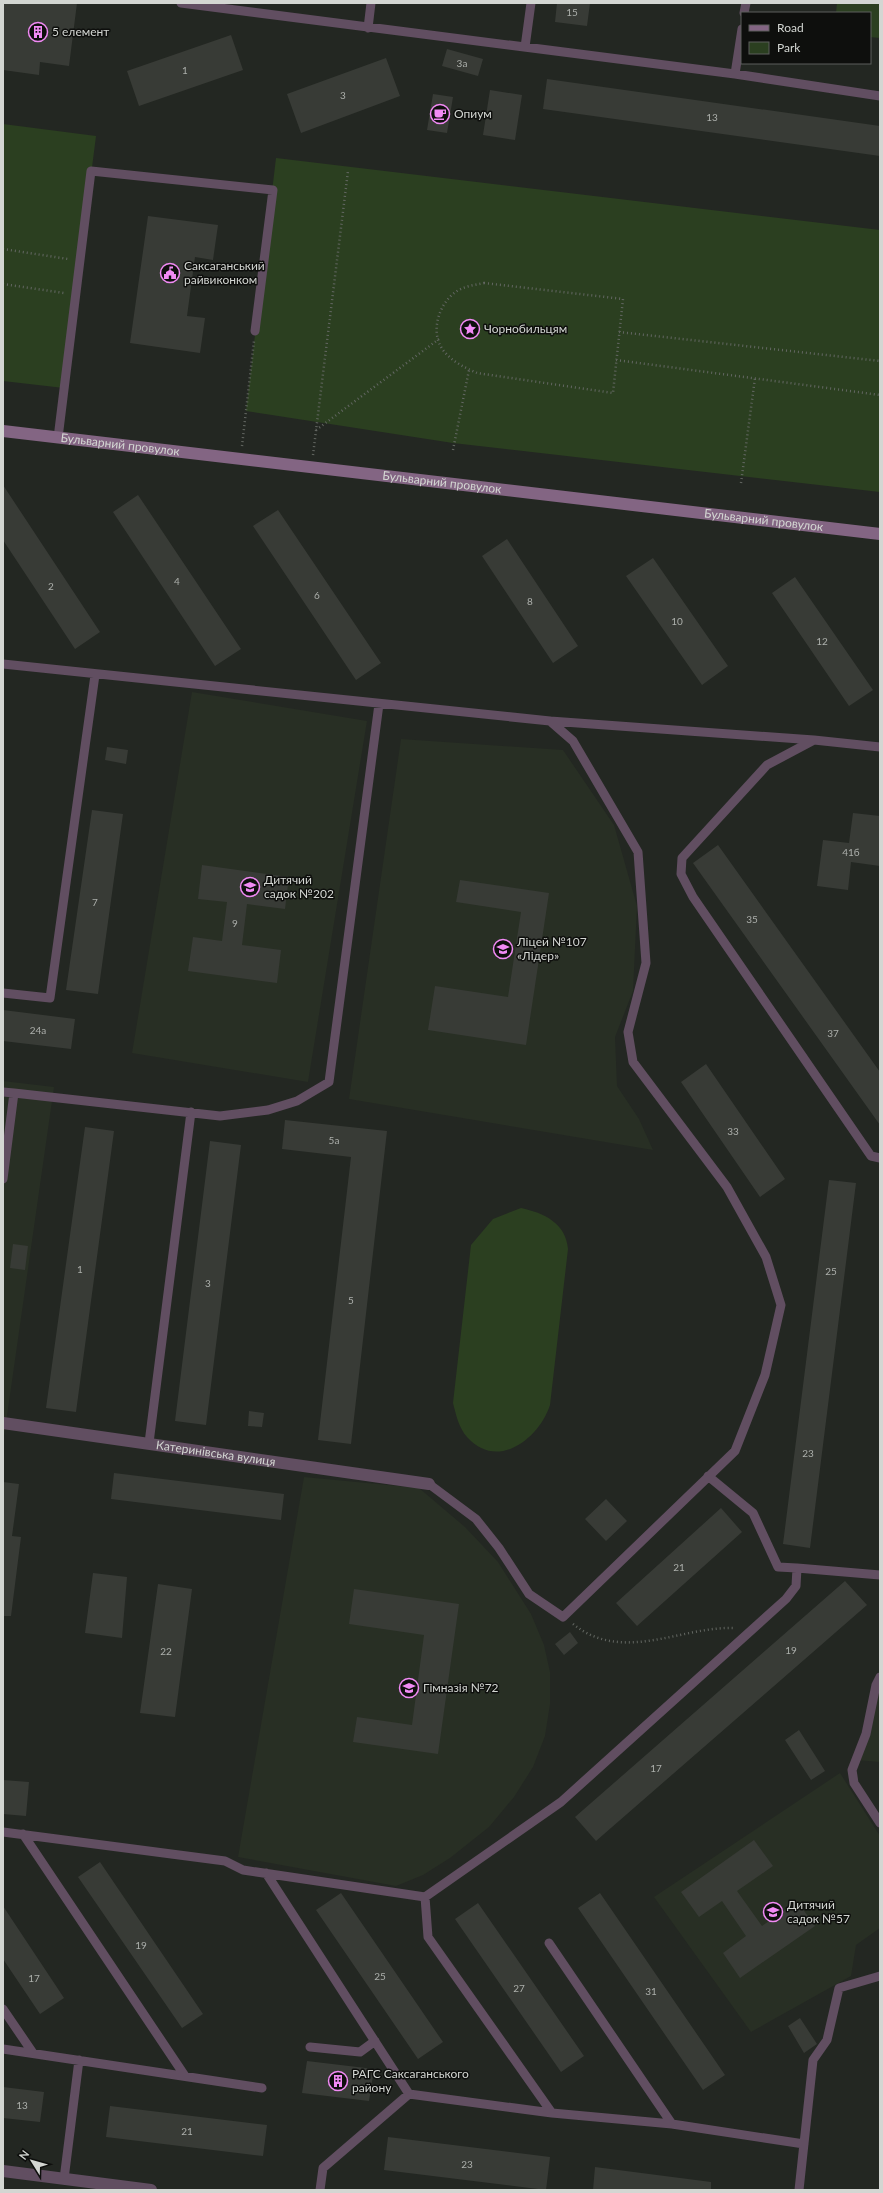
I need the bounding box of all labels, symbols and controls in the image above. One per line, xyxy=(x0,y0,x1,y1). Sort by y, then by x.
house number: 15 xyxy=(566,6,578,18)
legend xyxy=(741,12,871,64)
text: Road xyxy=(777,20,804,35)
building icon: 5 елемент xyxy=(27,21,49,43)
place label: 5 елемент xyxy=(52,24,109,39)
text: Park xyxy=(777,40,801,55)
house number: 3а xyxy=(457,57,467,69)
house number: 1 xyxy=(182,64,188,76)
house number: 3 xyxy=(340,89,346,101)
cafe icon: Опиум xyxy=(429,103,451,125)
place label: Опиум xyxy=(454,106,492,121)
house number: 13 xyxy=(706,111,718,123)
place label: Саксаганський райвиконком xyxy=(184,258,265,287)
public building icon: Саксаганський райвиконком xyxy=(159,262,181,284)
place icon: Чорнобильцям xyxy=(459,318,481,340)
place label: Чорнобильцям xyxy=(484,321,567,336)
street label: Бульварний провулок xyxy=(60,430,181,459)
street label: Бульварний провулок xyxy=(382,468,503,497)
street label: Бульварний провулок xyxy=(704,505,825,534)
house number: 4 xyxy=(174,575,180,587)
house number: 2 xyxy=(48,580,54,592)
house number: 6 xyxy=(314,589,320,601)
house number: 8 xyxy=(527,595,533,607)
house number: 10 xyxy=(671,615,683,627)
house number: 12 xyxy=(816,635,828,647)
house number: 41б xyxy=(842,846,860,858)
place label: Дитячий садок №202 xyxy=(264,872,334,901)
school or university icon: Дитячий садок №202 xyxy=(239,876,261,898)
house number: 7 xyxy=(92,896,98,908)
house number: 35 xyxy=(746,913,758,925)
house number: 9 xyxy=(232,917,238,929)
place label: Ліцей №107 «Лідер» xyxy=(516,934,587,963)
school or university icon: Ліцей №107 «Лідер» xyxy=(492,938,514,960)
house number: 24а xyxy=(30,1024,46,1036)
house number: 37 xyxy=(827,1027,839,1039)
house number: 33 xyxy=(727,1125,739,1137)
house number: 5а xyxy=(329,1134,339,1146)
house number: 1 xyxy=(77,1263,83,1275)
house number: 25 xyxy=(825,1265,837,1277)
house number: 3 xyxy=(205,1277,211,1289)
house number: 5 xyxy=(348,1294,354,1306)
street label: Катеринівська вулиця xyxy=(155,1437,277,1469)
house number: 23 xyxy=(802,1447,814,1459)
house number: 21 xyxy=(673,1561,685,1573)
house number: 19 xyxy=(785,1644,797,1656)
house number: 22 xyxy=(160,1645,172,1657)
school or university icon: Гімназія №72 xyxy=(398,1677,420,1699)
place label: Гімназія №72 xyxy=(423,1680,499,1695)
house number: 17 xyxy=(650,1762,662,1774)
place label: Дитячий садок №57 xyxy=(787,1897,850,1926)
school or university icon: Дитячий садок №57 xyxy=(762,1901,784,1923)
house number: 19 xyxy=(135,1939,147,1951)
house number: 25 xyxy=(374,1970,386,1982)
house number: 17 xyxy=(28,1972,40,1984)
house number: 27 xyxy=(513,1982,525,1994)
house number: 31 xyxy=(645,1985,657,1997)
place label: РАГС Саксаганського району xyxy=(352,2066,469,2095)
building icon: РАГС Саксаганського району xyxy=(327,2070,349,2092)
house number: 13 xyxy=(16,2099,28,2111)
house number: 21 xyxy=(181,2125,193,2137)
north arrow xyxy=(12,2141,52,2181)
text: N xyxy=(16,2147,31,2162)
house number: 23 xyxy=(461,2158,473,2170)

